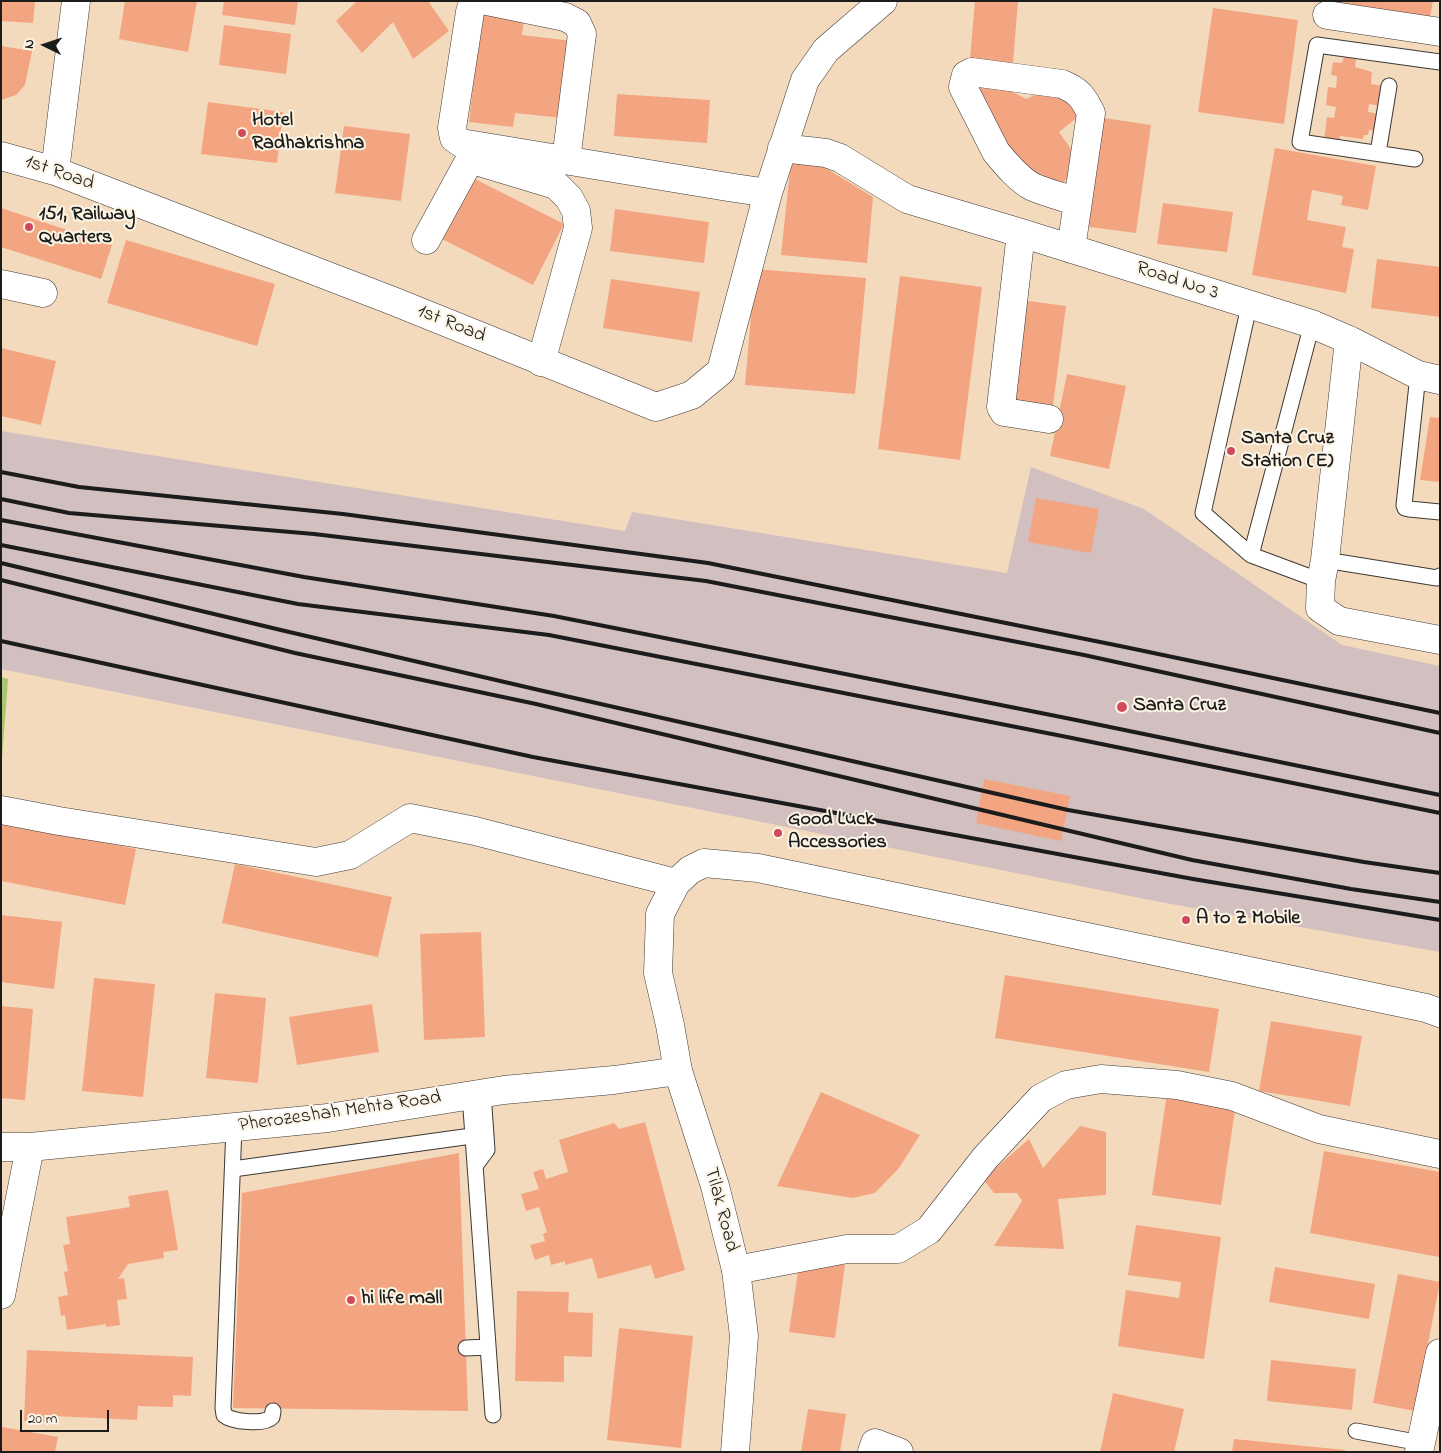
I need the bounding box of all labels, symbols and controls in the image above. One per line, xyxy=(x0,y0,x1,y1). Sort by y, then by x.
north arrow xyxy=(20,20,70,70)
text: N xyxy=(19,38,40,49)
place label: Hotel Radhakrishna xyxy=(252,110,364,157)
marker: Hotel Radhakrishna xyxy=(236,127,248,139)
street label: 1st Road xyxy=(21,151,97,197)
place label: 151, Railway Quarters xyxy=(39,204,135,251)
marker: 151, Railway Quarters xyxy=(23,221,35,233)
street label: Road No 3 xyxy=(1133,257,1221,307)
street label: 1st Road xyxy=(413,300,489,350)
place label: Santa Cruz Station (E) xyxy=(1241,428,1334,475)
marker: Santa Cruz Station (E) xyxy=(1225,445,1237,457)
place label: Santa Cruz xyxy=(1133,695,1226,719)
marker: Santa Cruz xyxy=(1115,700,1129,714)
place label: Good Luck Accessories xyxy=(788,809,887,856)
marker: Good Luck Accessories xyxy=(772,827,784,839)
place label: A to Z Mobile xyxy=(1196,908,1300,932)
marker: A to Z Mobile xyxy=(1180,914,1192,926)
street label: Pherozeshah Mehta Road xyxy=(237,1087,443,1139)
street label: Tilak Road xyxy=(697,1165,743,1255)
place label: hi life mall xyxy=(361,1288,442,1312)
marker: hi life mall xyxy=(345,1294,357,1306)
scale bar xyxy=(22,1400,111,1432)
text: 20 m xyxy=(28,1408,57,1430)

